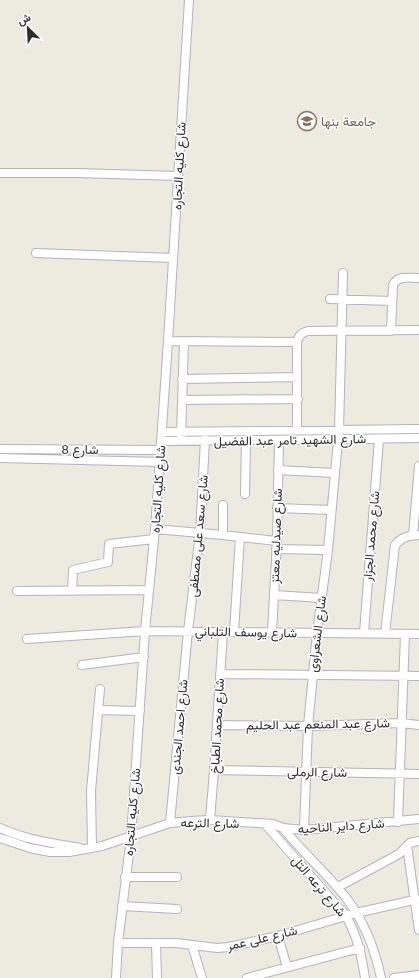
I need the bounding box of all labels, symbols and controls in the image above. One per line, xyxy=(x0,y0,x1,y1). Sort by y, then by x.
north arrow xyxy=(8,8,48,48)
text: ش xyxy=(15,11,33,28)
school or university icon: جامعة بنها xyxy=(296,110,318,132)
place label: جامعة بنها xyxy=(321,114,376,130)
street label: شارع كليه التجاره xyxy=(169,122,191,210)
street label: شارع الشهيد تامر عبد الفضيل xyxy=(214,431,366,451)
street label: شارع 8 xyxy=(62,442,99,459)
street label: شارع كليه التجاره xyxy=(147,445,171,534)
street label: شارع سعد على مصطفى xyxy=(185,474,213,598)
street label: شارع صيدليه معتز xyxy=(267,488,287,585)
street label: شارع محمد الجزار xyxy=(359,490,384,583)
street label: شارع الشعراوى xyxy=(305,595,331,673)
street label: شارع يوسف التلباني xyxy=(195,624,297,643)
street label: شارع محمد الطباخ xyxy=(207,678,229,774)
street label: شارع احمد الجندى xyxy=(167,679,193,775)
street label: شارع عبد المنعم عبد الحليم xyxy=(246,715,390,735)
street label: شارع الرملى xyxy=(287,764,347,782)
street label: شارع كليه التجاره xyxy=(121,768,145,857)
street label: شارع الترعه xyxy=(180,815,239,833)
street label: شارع داير الناحيه xyxy=(297,815,385,839)
street label: شارع ترعه التل xyxy=(287,853,349,921)
street label: شارع على عمر xyxy=(224,923,299,956)

